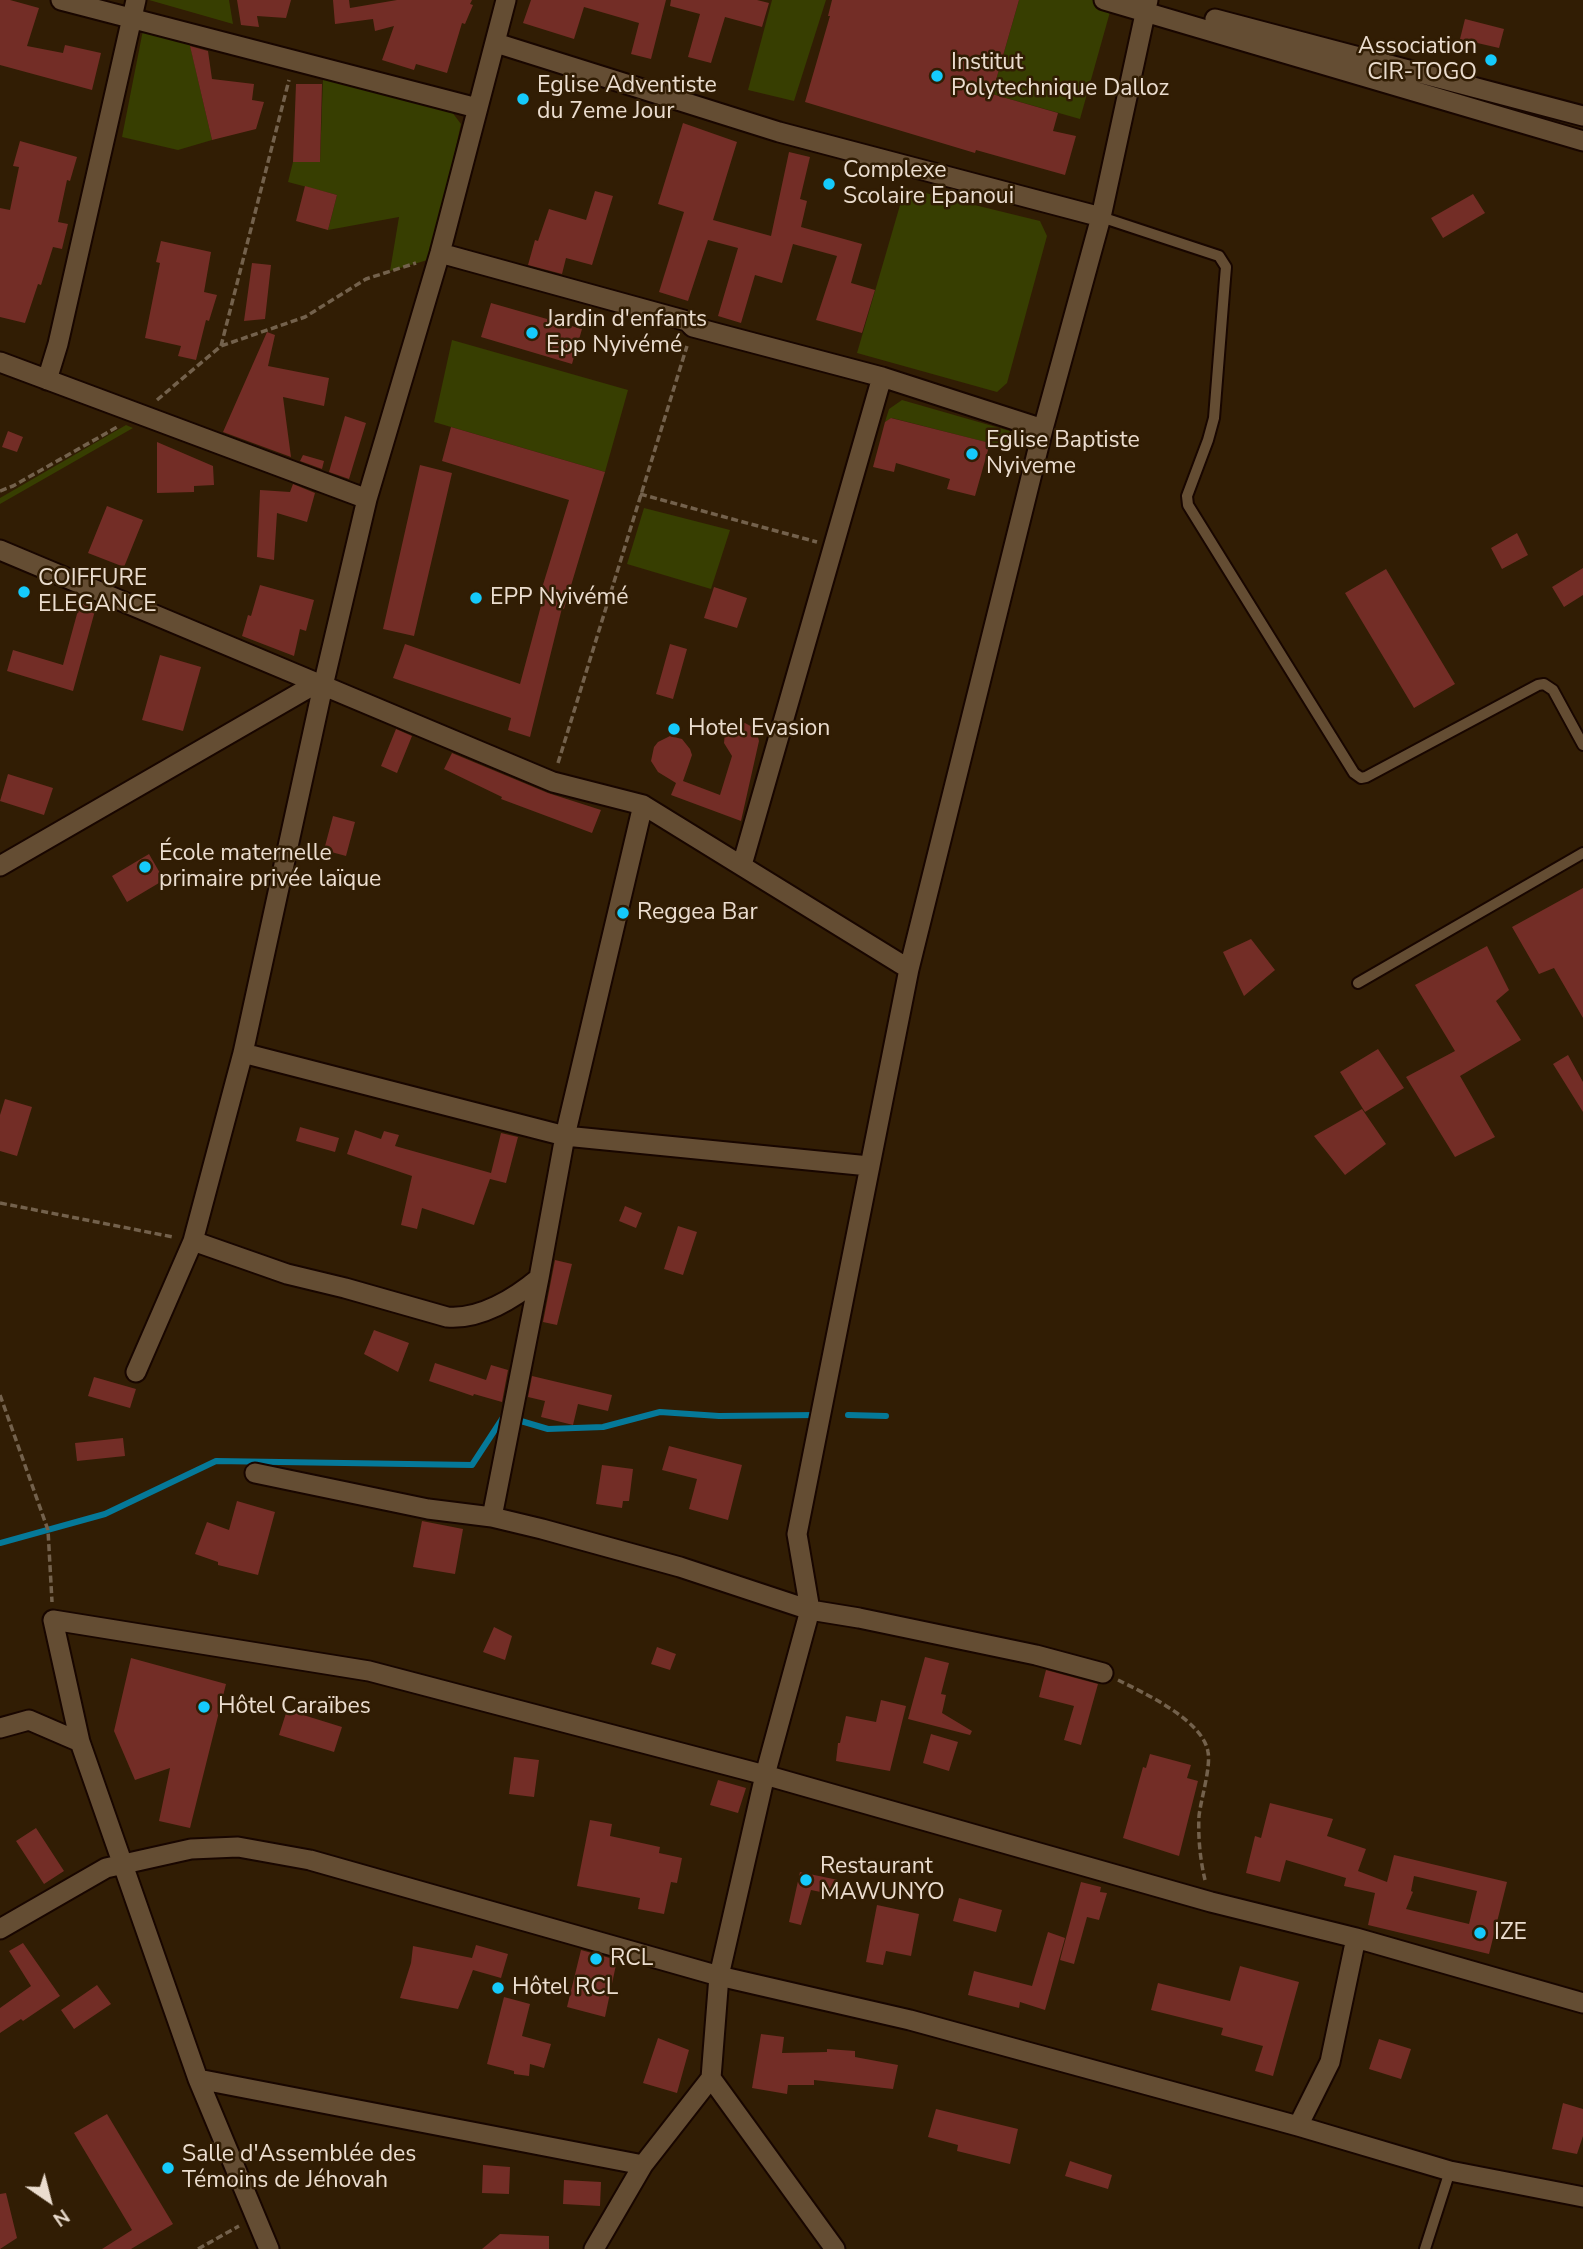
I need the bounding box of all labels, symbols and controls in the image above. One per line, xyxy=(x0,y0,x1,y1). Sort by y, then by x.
place label: Association CIR-TOGO xyxy=(1358,33,1477,87)
place label: Institut Polytechnique Dalloz xyxy=(951,49,1169,103)
marker: Association CIR-TOGO xyxy=(1483,52,1499,68)
marker: Institut Polytechnique Dalloz xyxy=(929,68,945,84)
place label: Eglise Adventiste du 7eme Jour xyxy=(537,72,717,126)
marker: Eglise Adventiste du 7eme Jour xyxy=(515,91,531,107)
place label: Complexe Scolaire Epanoui xyxy=(843,157,1014,211)
marker: Complexe Scolaire Epanoui xyxy=(821,176,837,192)
place label: Jardin d'enfants Epp Nyivémé xyxy=(546,306,707,360)
marker: Jardin d'enfants Epp Nyivémé xyxy=(524,325,540,341)
place label: Eglise Baptiste Nyiveme xyxy=(986,427,1140,481)
marker: Eglise Baptiste Nyiveme xyxy=(964,446,980,462)
place label: COIFFURE ELEGANCE xyxy=(38,565,157,619)
marker: COIFFURE ELEGANCE xyxy=(16,584,32,600)
place label: EPP Nyivémé xyxy=(490,584,628,612)
marker: EPP Nyivémé xyxy=(468,590,484,606)
place label: Hotel Evasion xyxy=(688,715,830,743)
marker: Hotel Evasion xyxy=(666,721,682,737)
place label: École maternelle primaire privée laïque xyxy=(159,840,381,894)
marker: École maternelle primaire privée laïque xyxy=(137,859,153,875)
place label: Reggea Bar xyxy=(637,899,758,927)
marker: Reggea Bar xyxy=(615,905,631,921)
place label: Hôtel Caraïbes xyxy=(218,1693,371,1721)
marker: Hôtel Caraïbes xyxy=(196,1699,212,1715)
place label: Restaurant MAWUNYO xyxy=(820,1853,945,1907)
marker: Restaurant MAWUNYO xyxy=(798,1872,814,1888)
place label: IZE xyxy=(1494,1919,1527,1947)
marker: IZE xyxy=(1472,1925,1488,1941)
place label: RCL xyxy=(610,1945,653,1973)
marker: RCL xyxy=(588,1951,604,1967)
place label: Hôtel RCL xyxy=(512,1974,618,2002)
marker: Hôtel RCL xyxy=(490,1980,506,1996)
place label: Salle d'Assemblée des Témoins de Jéhovah xyxy=(182,2141,416,2195)
marker: Salle d'Assemblée des Témoins de Jéhovah xyxy=(160,2160,176,2176)
north arrow xyxy=(14,2165,84,2235)
text: N xyxy=(48,2202,74,2232)

